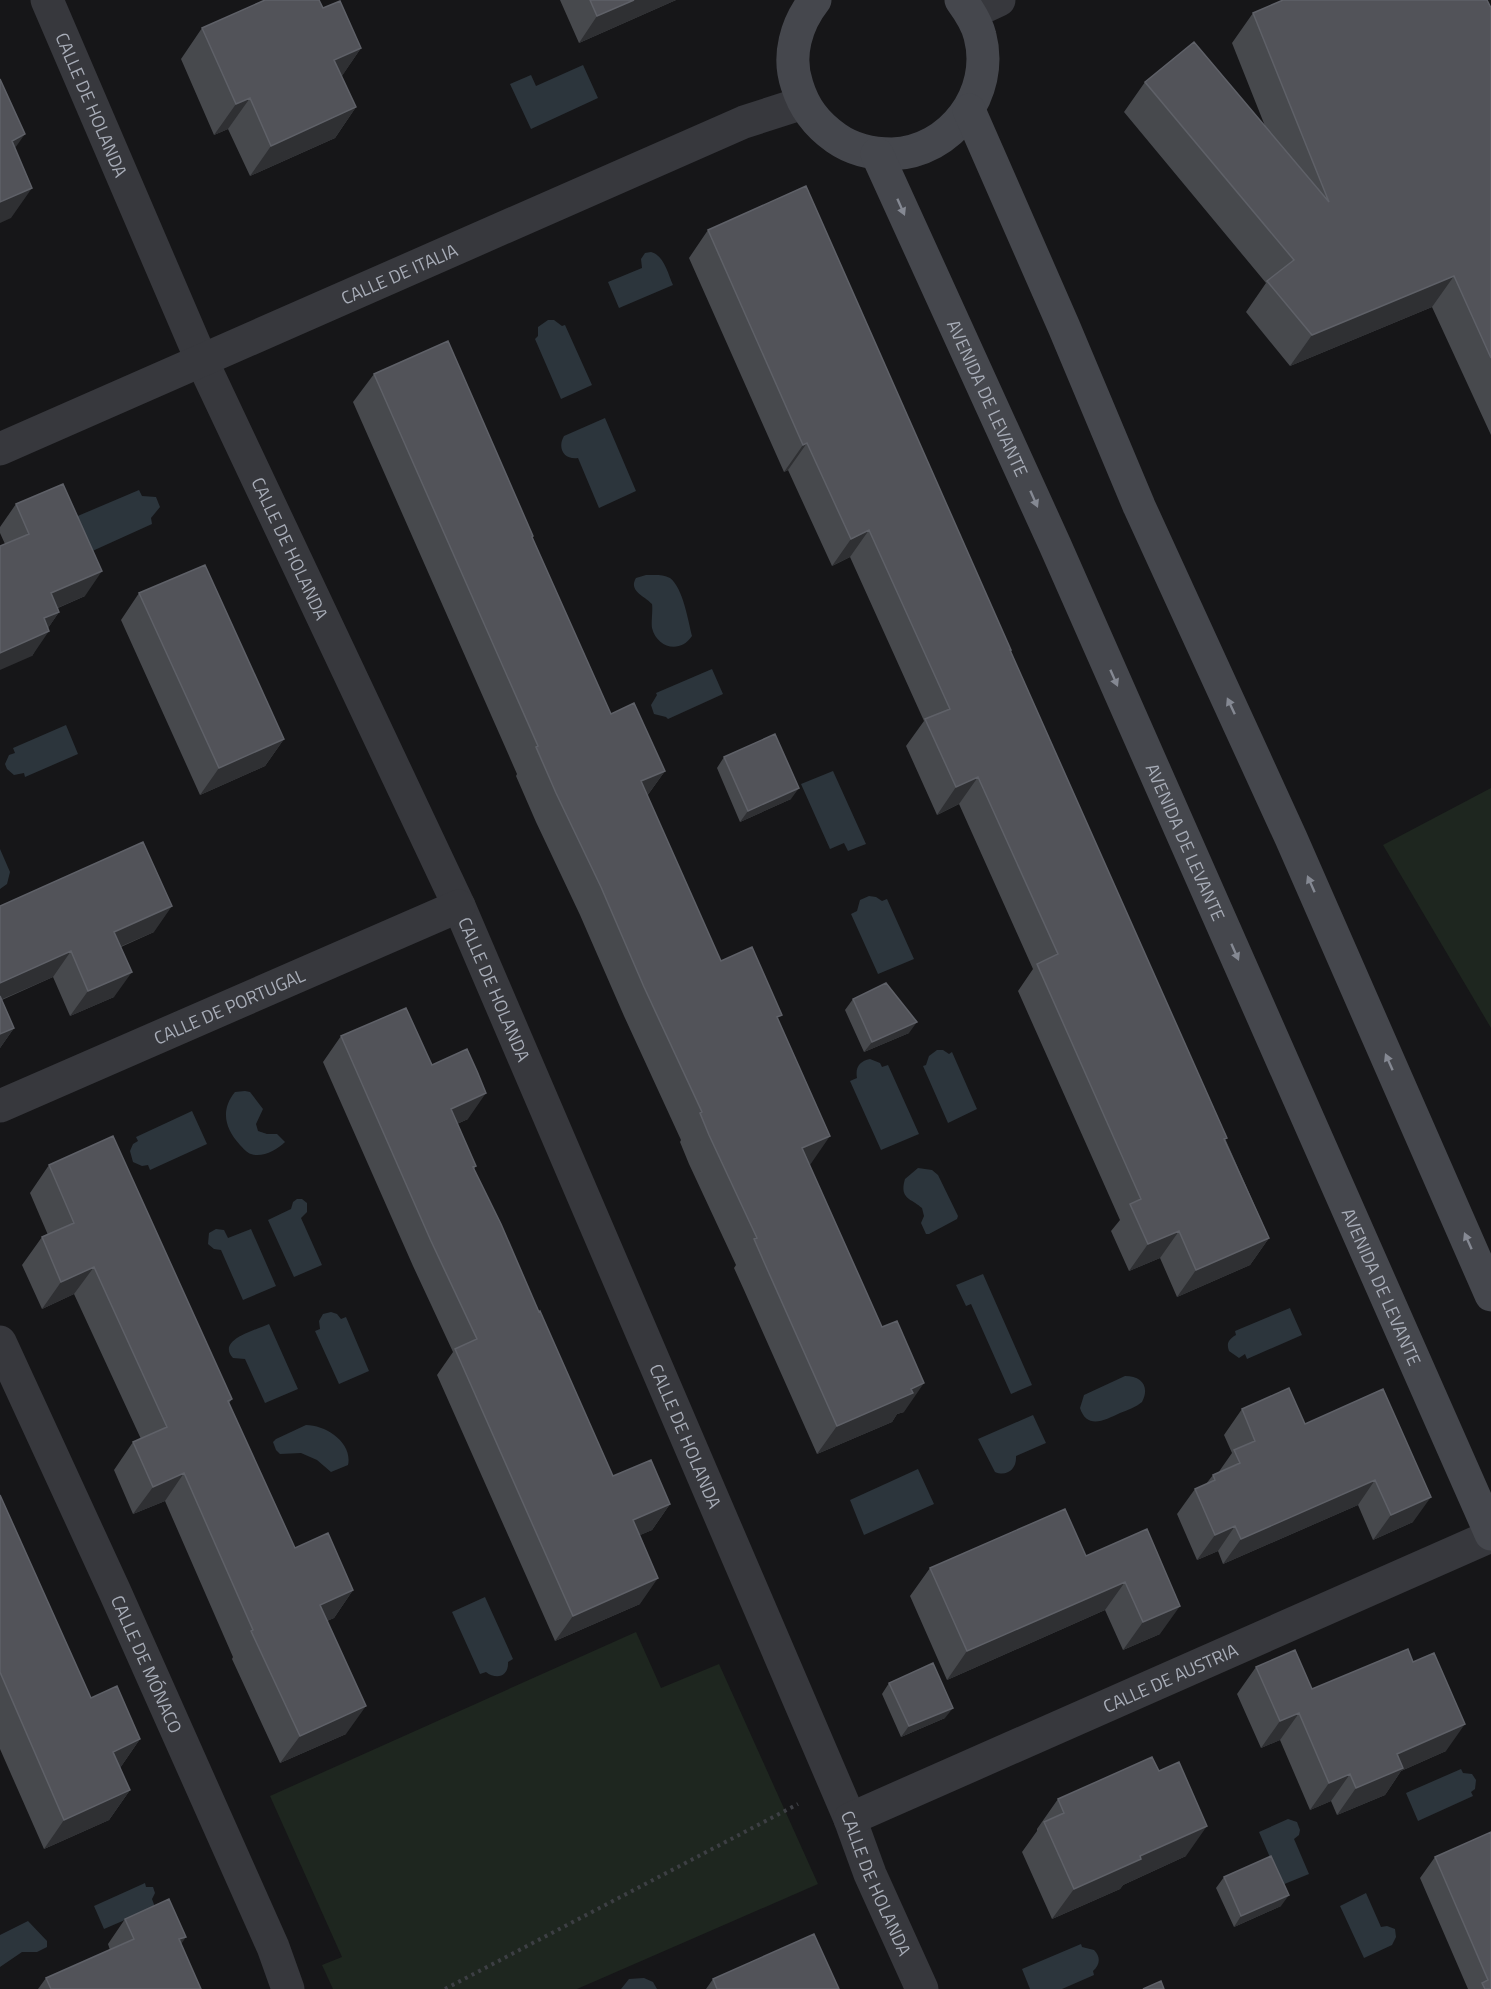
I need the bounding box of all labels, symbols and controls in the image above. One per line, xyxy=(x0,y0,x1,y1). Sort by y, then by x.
street label: CALLE DE HOLANDA xyxy=(49,28,135,182)
one-way arrow xyxy=(897,199,906,216)
street label: CALLE DE ITALIA xyxy=(337,236,462,311)
street label: AVENIDA DE LEVANTE xyxy=(941,315,1036,481)
street label: CALLE DE HOLANDA xyxy=(245,473,336,624)
one-way arrow xyxy=(1030,491,1039,508)
one-way arrow xyxy=(1109,669,1118,686)
one-way arrow xyxy=(1226,698,1235,715)
street label: AVENIDA DE LEVANTE xyxy=(1139,759,1232,925)
one-way arrow xyxy=(1306,874,1316,892)
street label: CALLE DE HOLANDA xyxy=(452,913,538,1066)
one-way arrow xyxy=(1230,944,1239,961)
street label: CALLE DE PORTUGAL xyxy=(149,961,309,1051)
one-way arrow xyxy=(1384,1053,1394,1071)
street label: AVENIDA DE LEVANTE xyxy=(1335,1203,1429,1370)
one-way arrow xyxy=(1462,1232,1472,1250)
street label: CALLE DE HOLANDA xyxy=(643,1359,729,1513)
street label: CALLE DE MÓNACO xyxy=(105,1591,190,1737)
street label: CALLE DE AUSTRIA xyxy=(1098,1636,1242,1719)
street label: CALLE DE HOLANDA xyxy=(834,1806,919,1960)

